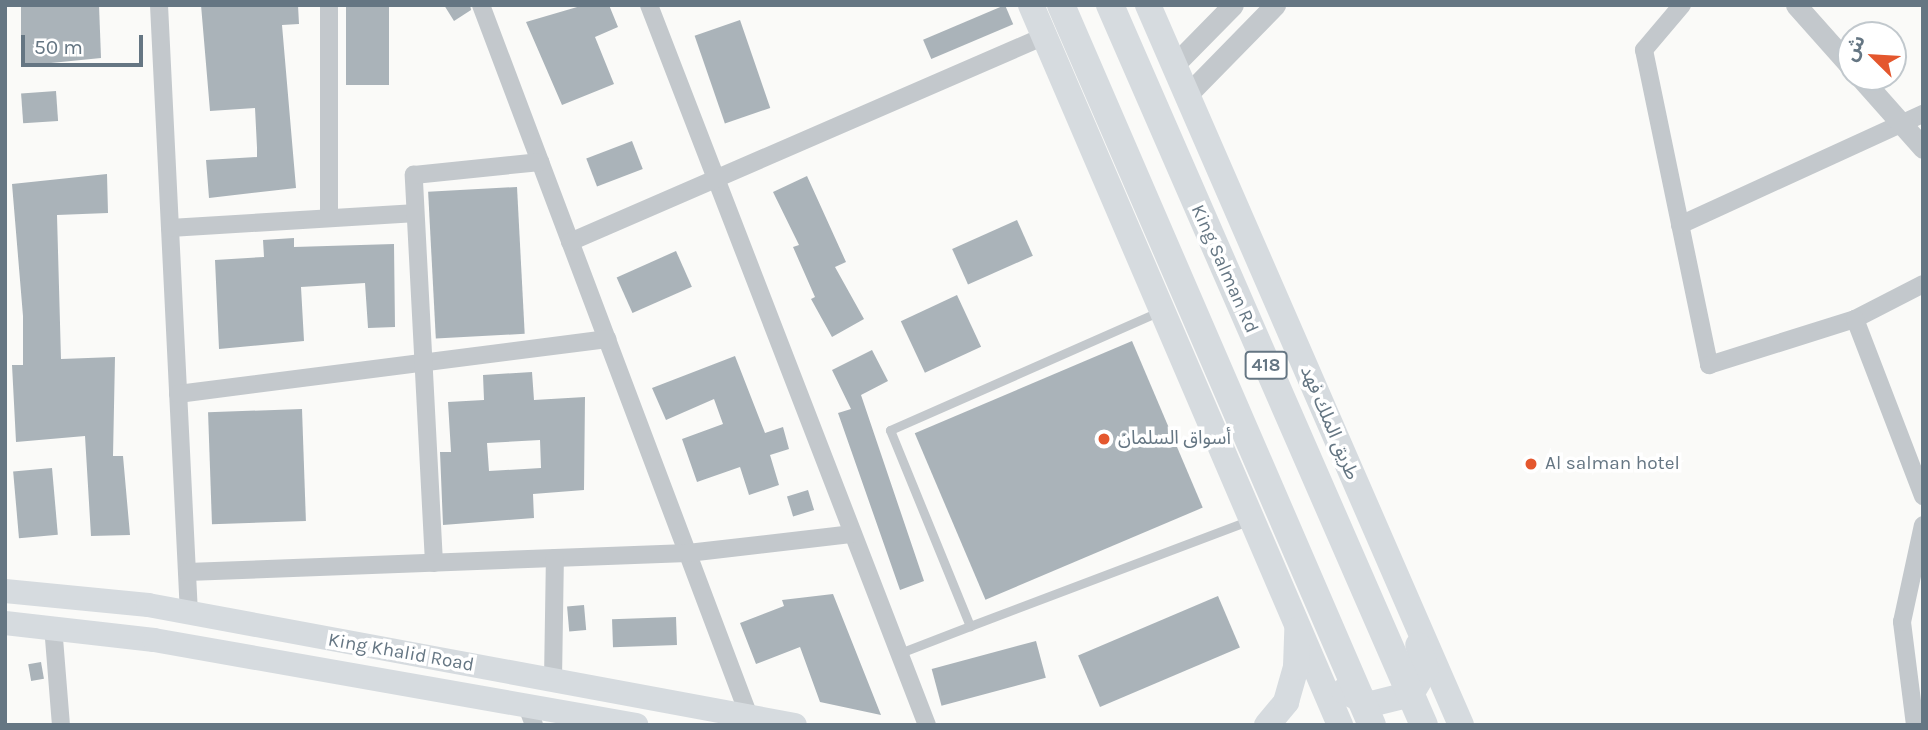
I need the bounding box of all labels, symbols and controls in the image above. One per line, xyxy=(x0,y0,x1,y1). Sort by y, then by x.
scale bar xyxy=(24,21,147,65)
north arrow xyxy=(1837,21,1907,91)
text: ش xyxy=(1839,32,1870,65)
text: 50 m xyxy=(34,35,83,59)
street label: King Salman Rd xyxy=(1185,201,1263,337)
road number: 418 xyxy=(1243,351,1289,380)
street label: طريق الملك فهد xyxy=(1295,363,1363,483)
place label: أسواق السلمان xyxy=(1118,428,1231,450)
marker: أسواق السلمان xyxy=(1096,431,1112,447)
place label: Al salman hotel xyxy=(1545,453,1680,475)
marker: Al salman hotel xyxy=(1523,456,1539,472)
street label: King Khalid Road xyxy=(326,629,476,677)

